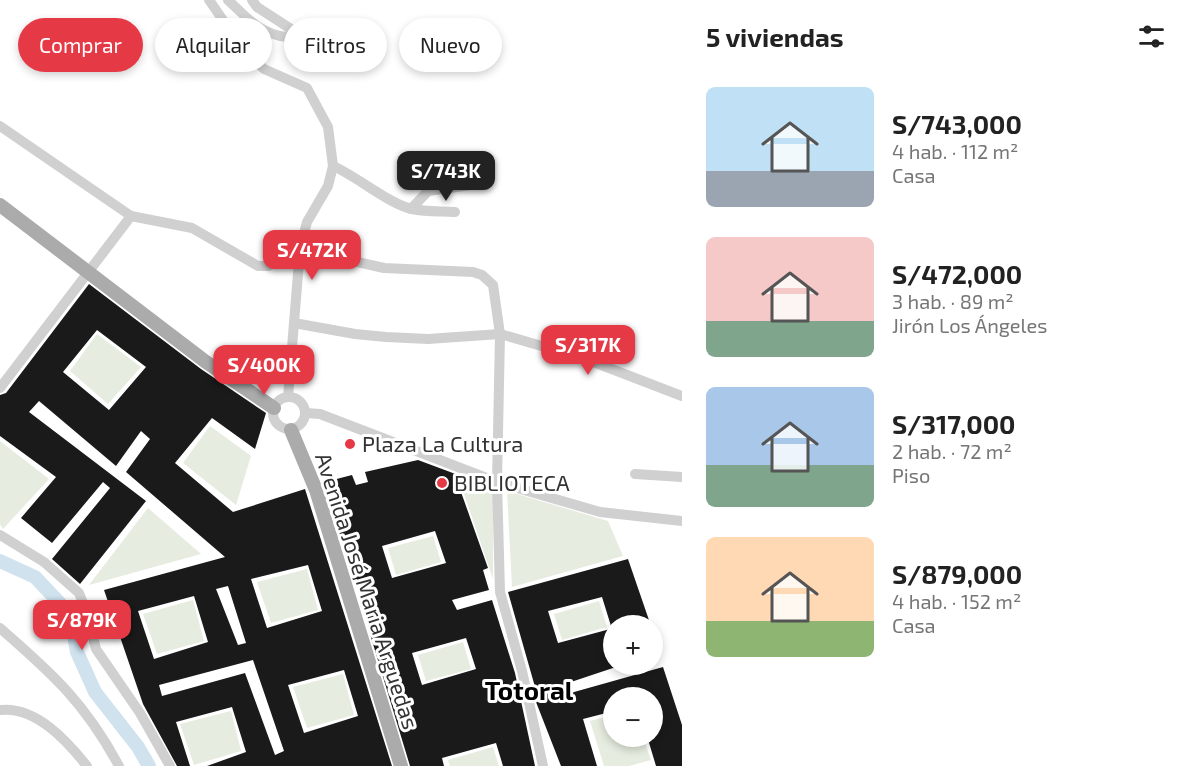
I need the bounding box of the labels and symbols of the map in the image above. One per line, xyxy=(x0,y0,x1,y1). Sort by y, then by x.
pin: S/743K xyxy=(397,151,495,202)
pin: S/472K xyxy=(263,230,361,281)
pin: S/317K xyxy=(539,325,637,376)
pin: S/400K xyxy=(215,345,313,396)
place label: Plaza La Cultura xyxy=(362,430,523,456)
marker: Plaza La Cultura xyxy=(343,437,357,451)
street label: Avenida José Maria Arguedas xyxy=(311,449,425,732)
place label: BIBLIOTECA xyxy=(454,469,570,495)
marker: BIBLIOTECA xyxy=(435,476,449,490)
pin: S/879K xyxy=(33,600,131,651)
district label: Totoral xyxy=(485,674,574,705)

